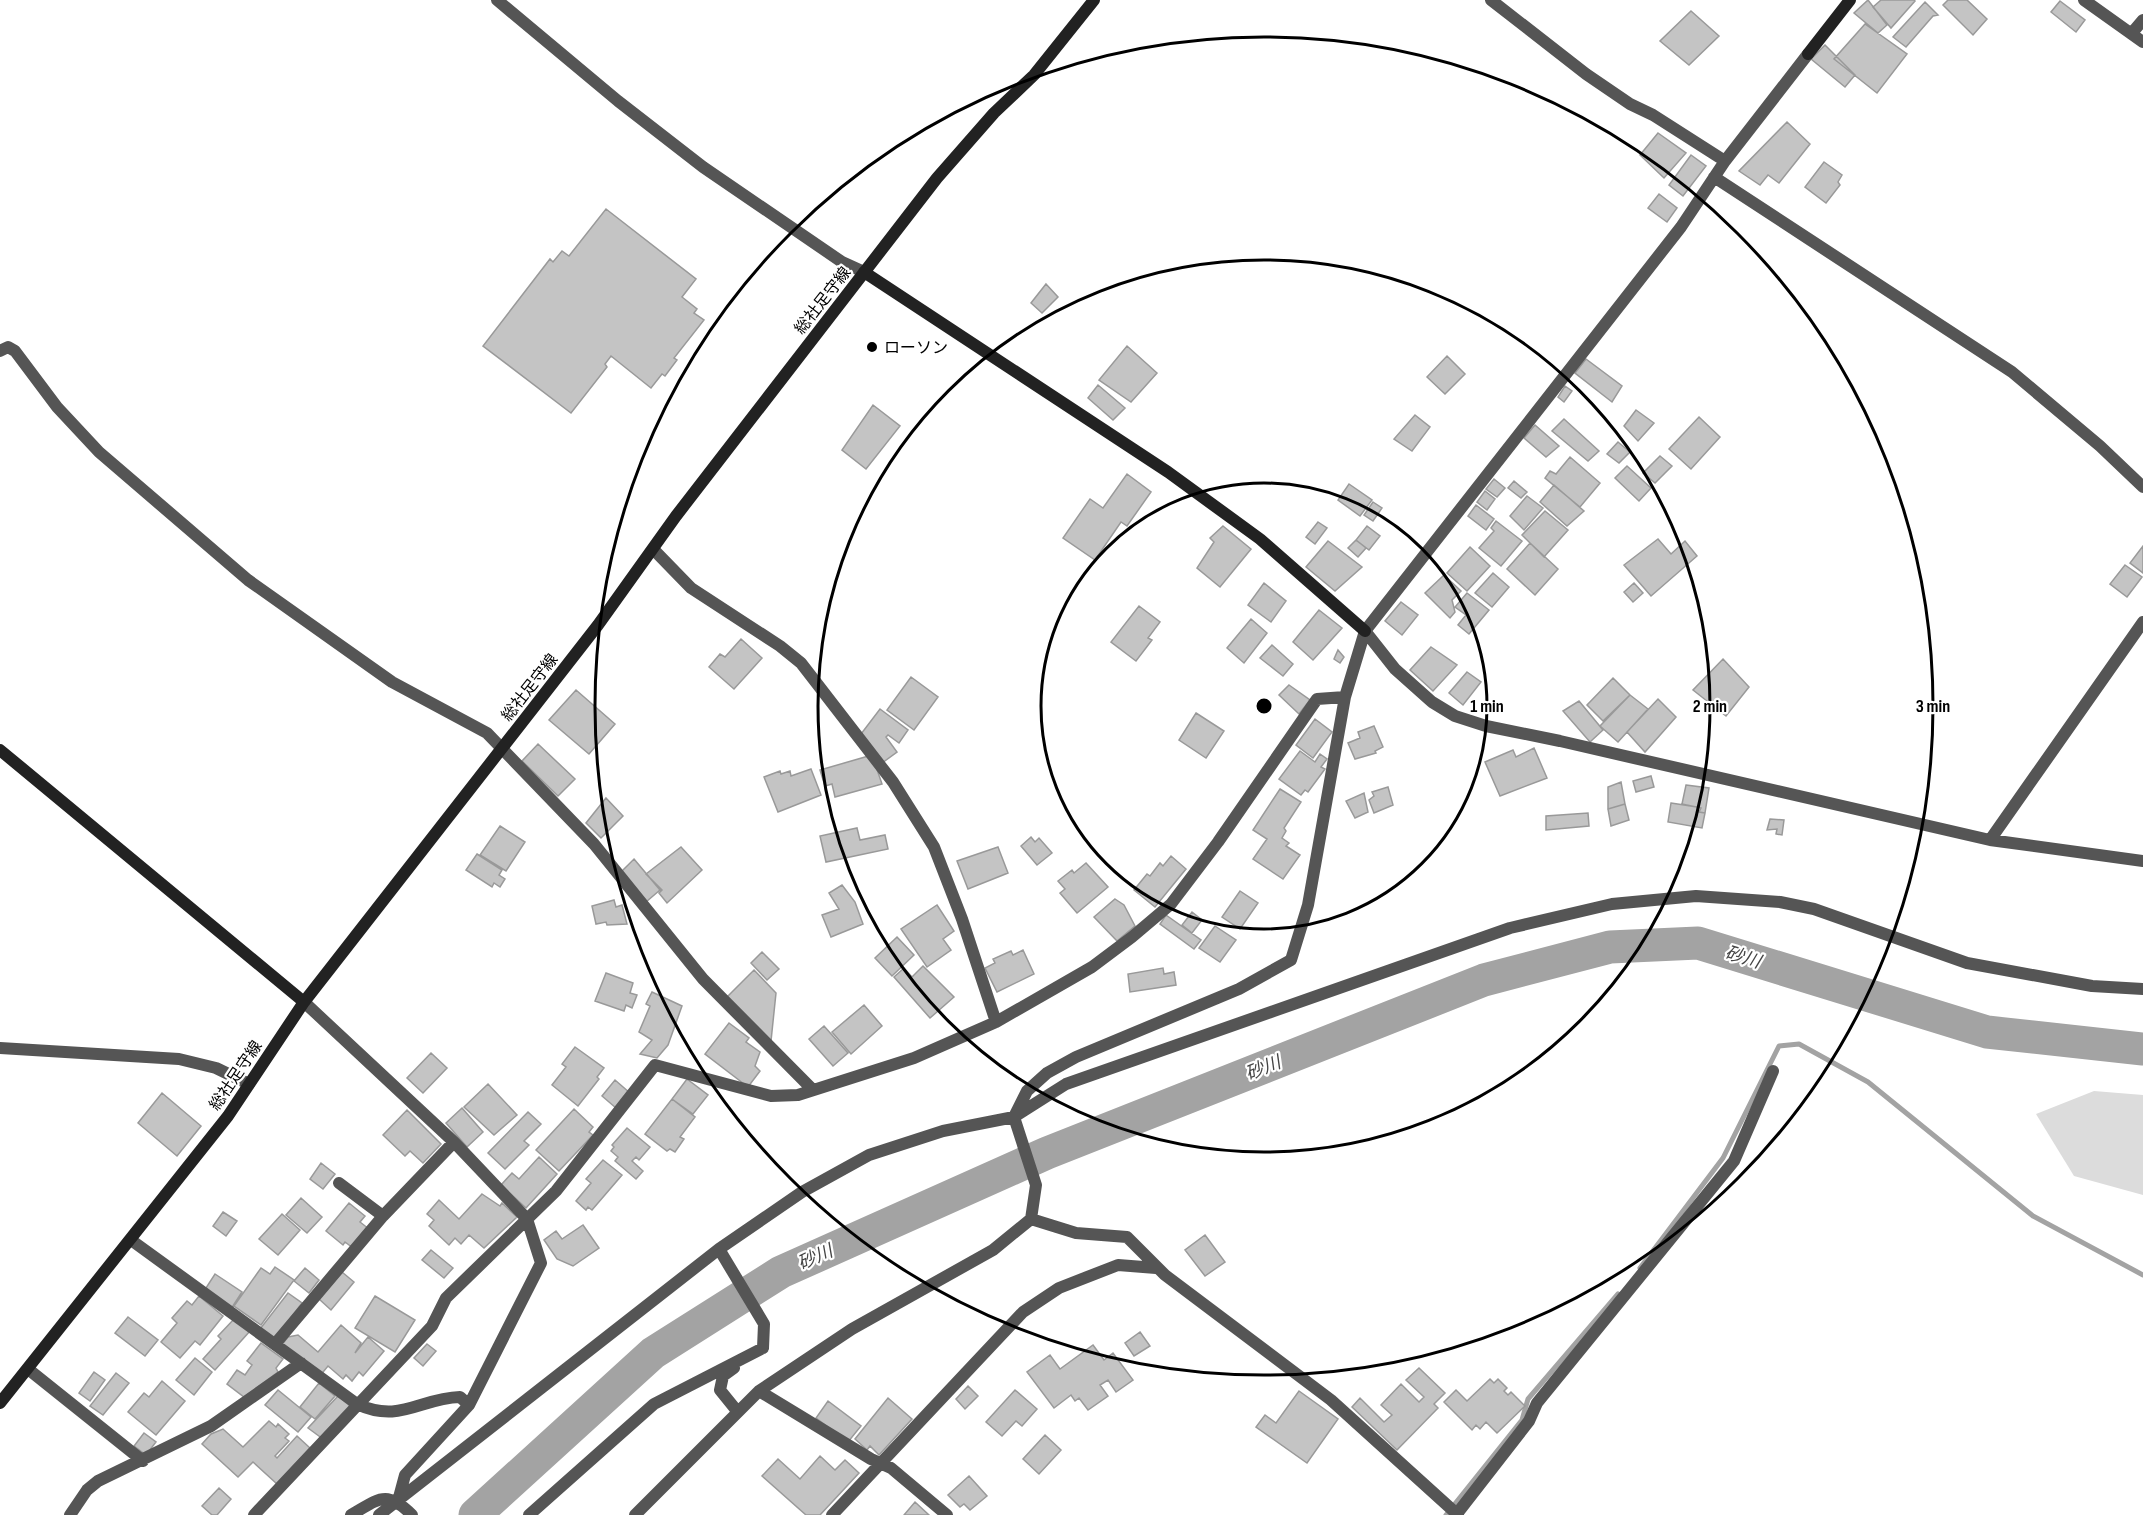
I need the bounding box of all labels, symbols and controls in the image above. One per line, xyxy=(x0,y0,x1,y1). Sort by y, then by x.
street label: 総社足守線 xyxy=(791,264,855,338)
place label: ローソン xyxy=(884,339,948,358)
marker: ローソン xyxy=(865,340,879,354)
street label: 総社足守線 xyxy=(498,651,562,725)
centre of rings xyxy=(1254,696,1274,716)
text: 1 min xyxy=(1470,696,1504,717)
text: 2 min xyxy=(1693,696,1727,717)
text: 3 min xyxy=(1916,696,1950,717)
water label: 砂川 xyxy=(1723,942,1765,973)
street label: 総社足守線 xyxy=(206,1037,266,1114)
water label: 砂川 xyxy=(1243,1051,1286,1085)
water label: 砂川 xyxy=(794,1240,838,1274)

